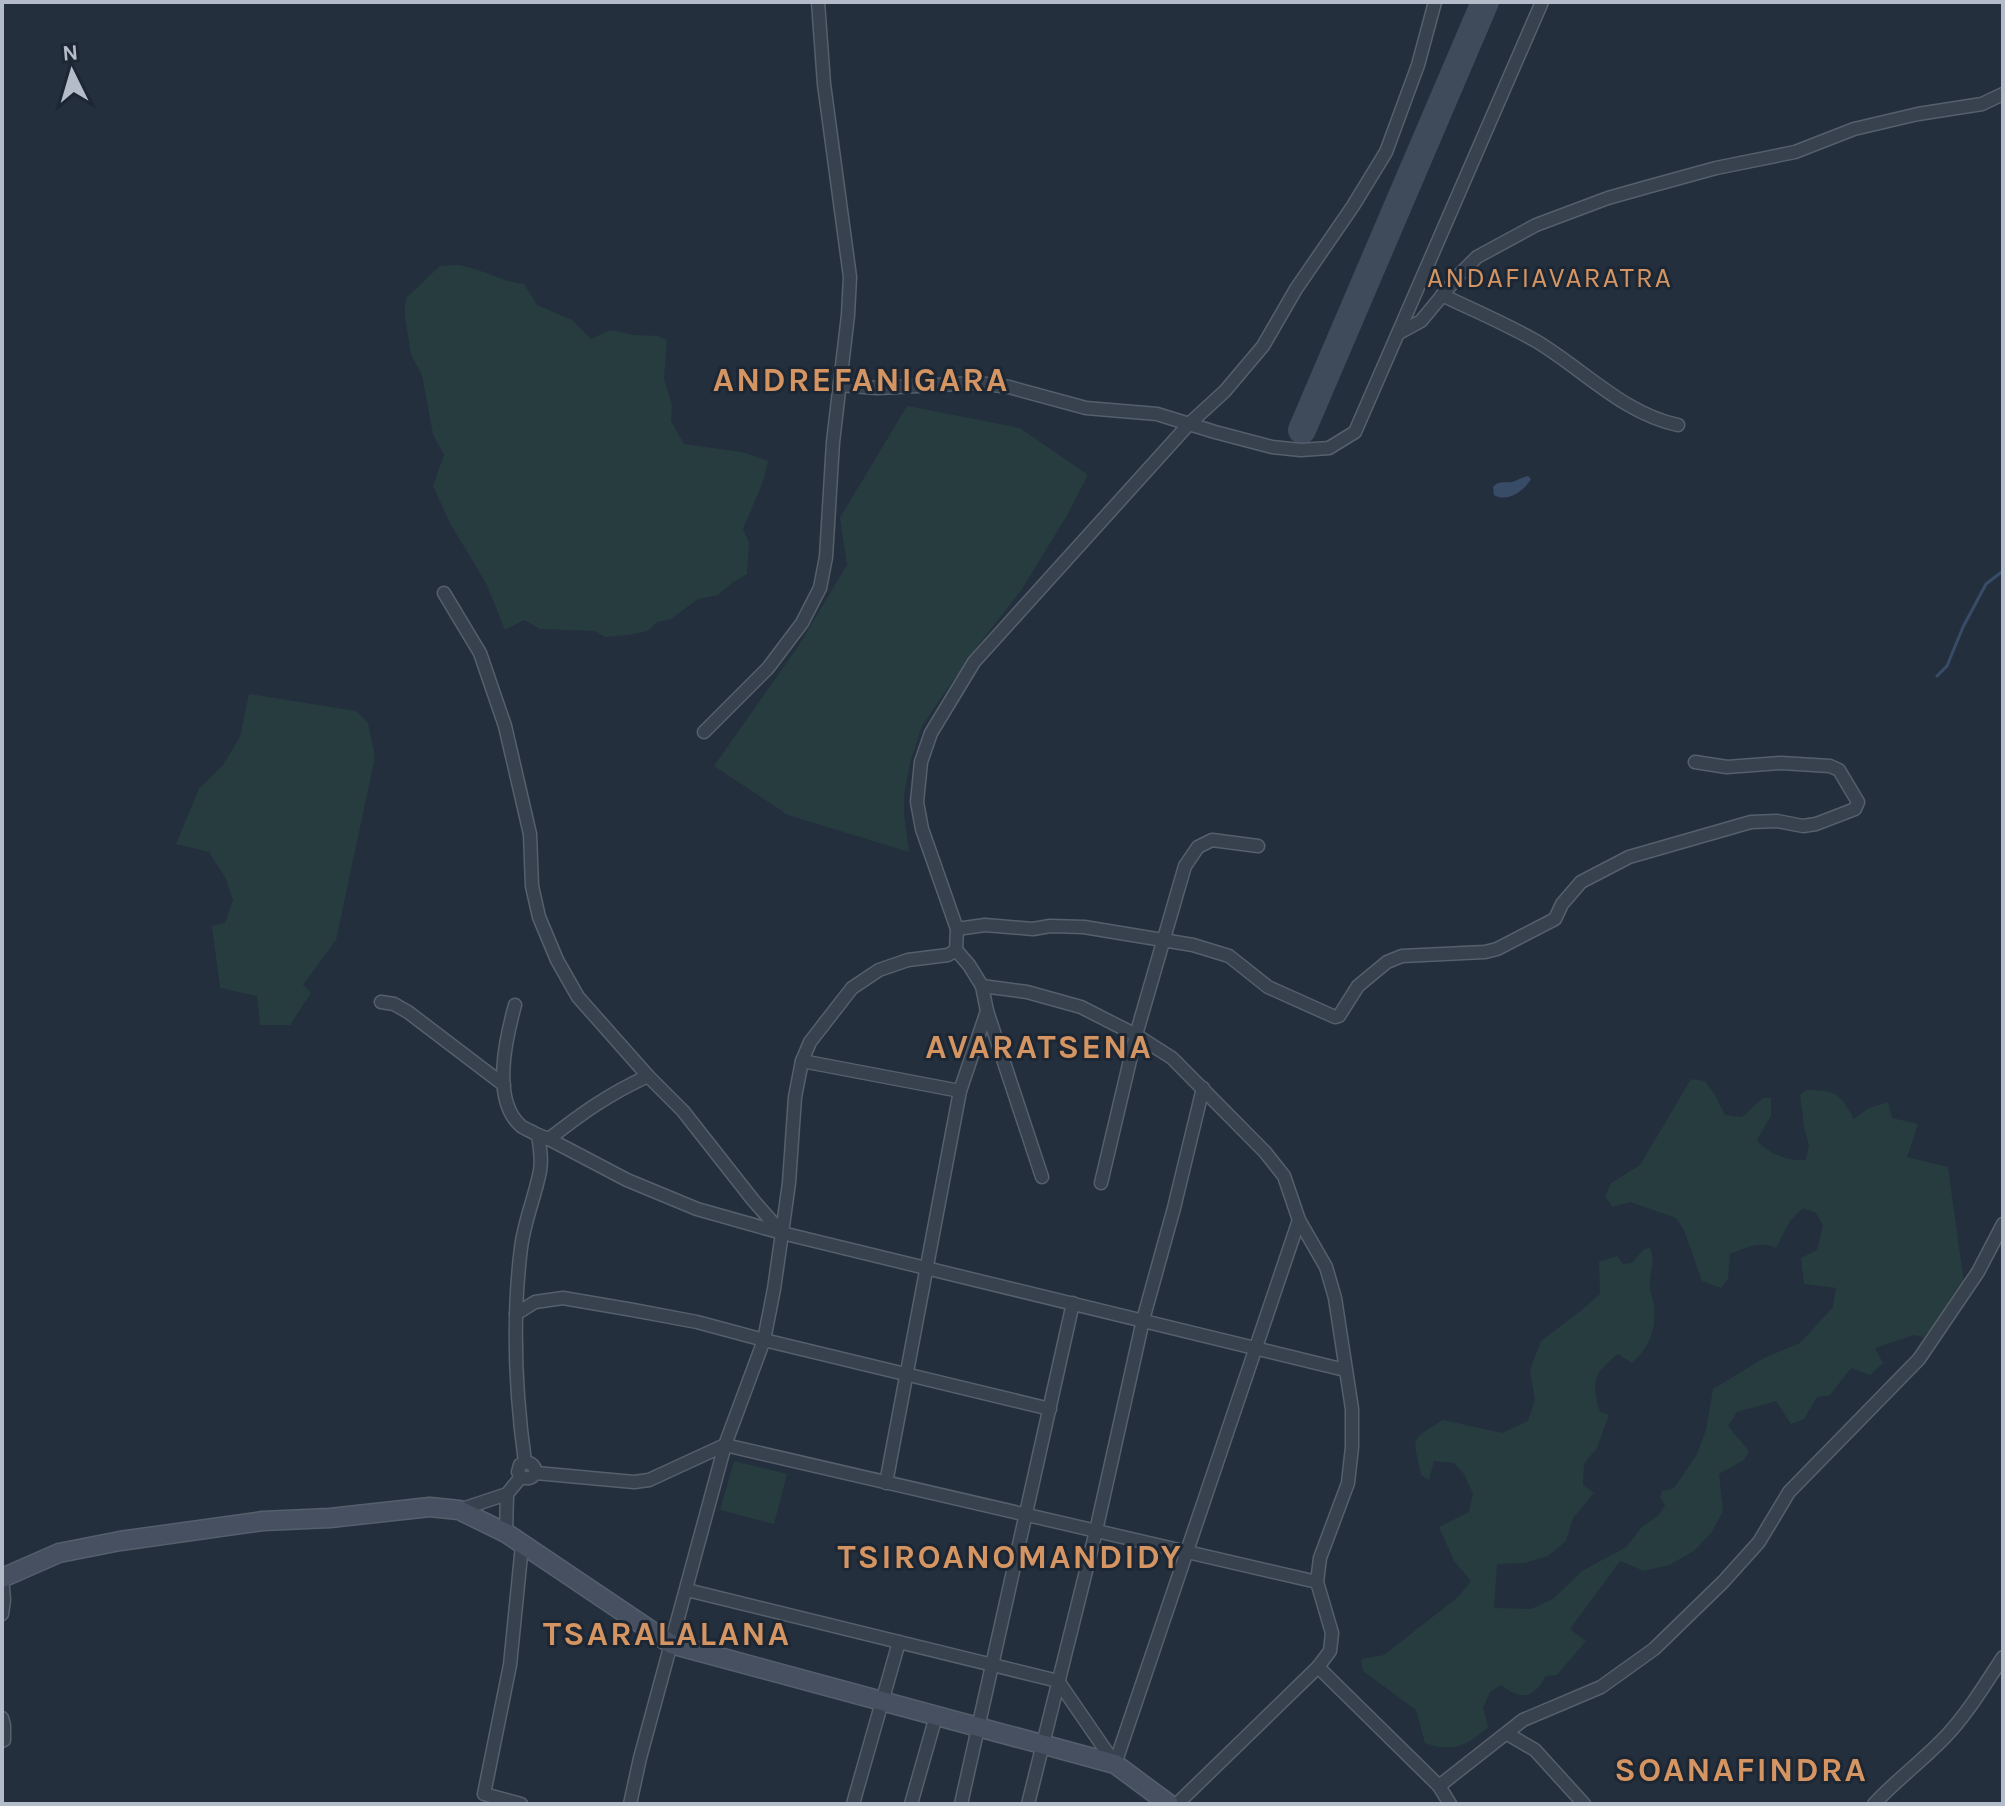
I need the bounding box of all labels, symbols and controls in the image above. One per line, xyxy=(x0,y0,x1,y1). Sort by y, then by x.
north arrow xyxy=(32,32,112,112)
text: N xyxy=(61,39,79,67)
district label: ANDAFIAVARATRA xyxy=(1427,261,1673,294)
district label: ANDREFANIGARA xyxy=(713,360,1009,400)
district label: AVARATSENA xyxy=(925,1027,1153,1067)
district label: TSIROANOMANDIDY xyxy=(837,1537,1183,1577)
district label: TSARALALANA xyxy=(543,1614,791,1654)
district label: SOANAFINDRA xyxy=(1614,1750,1868,1790)

